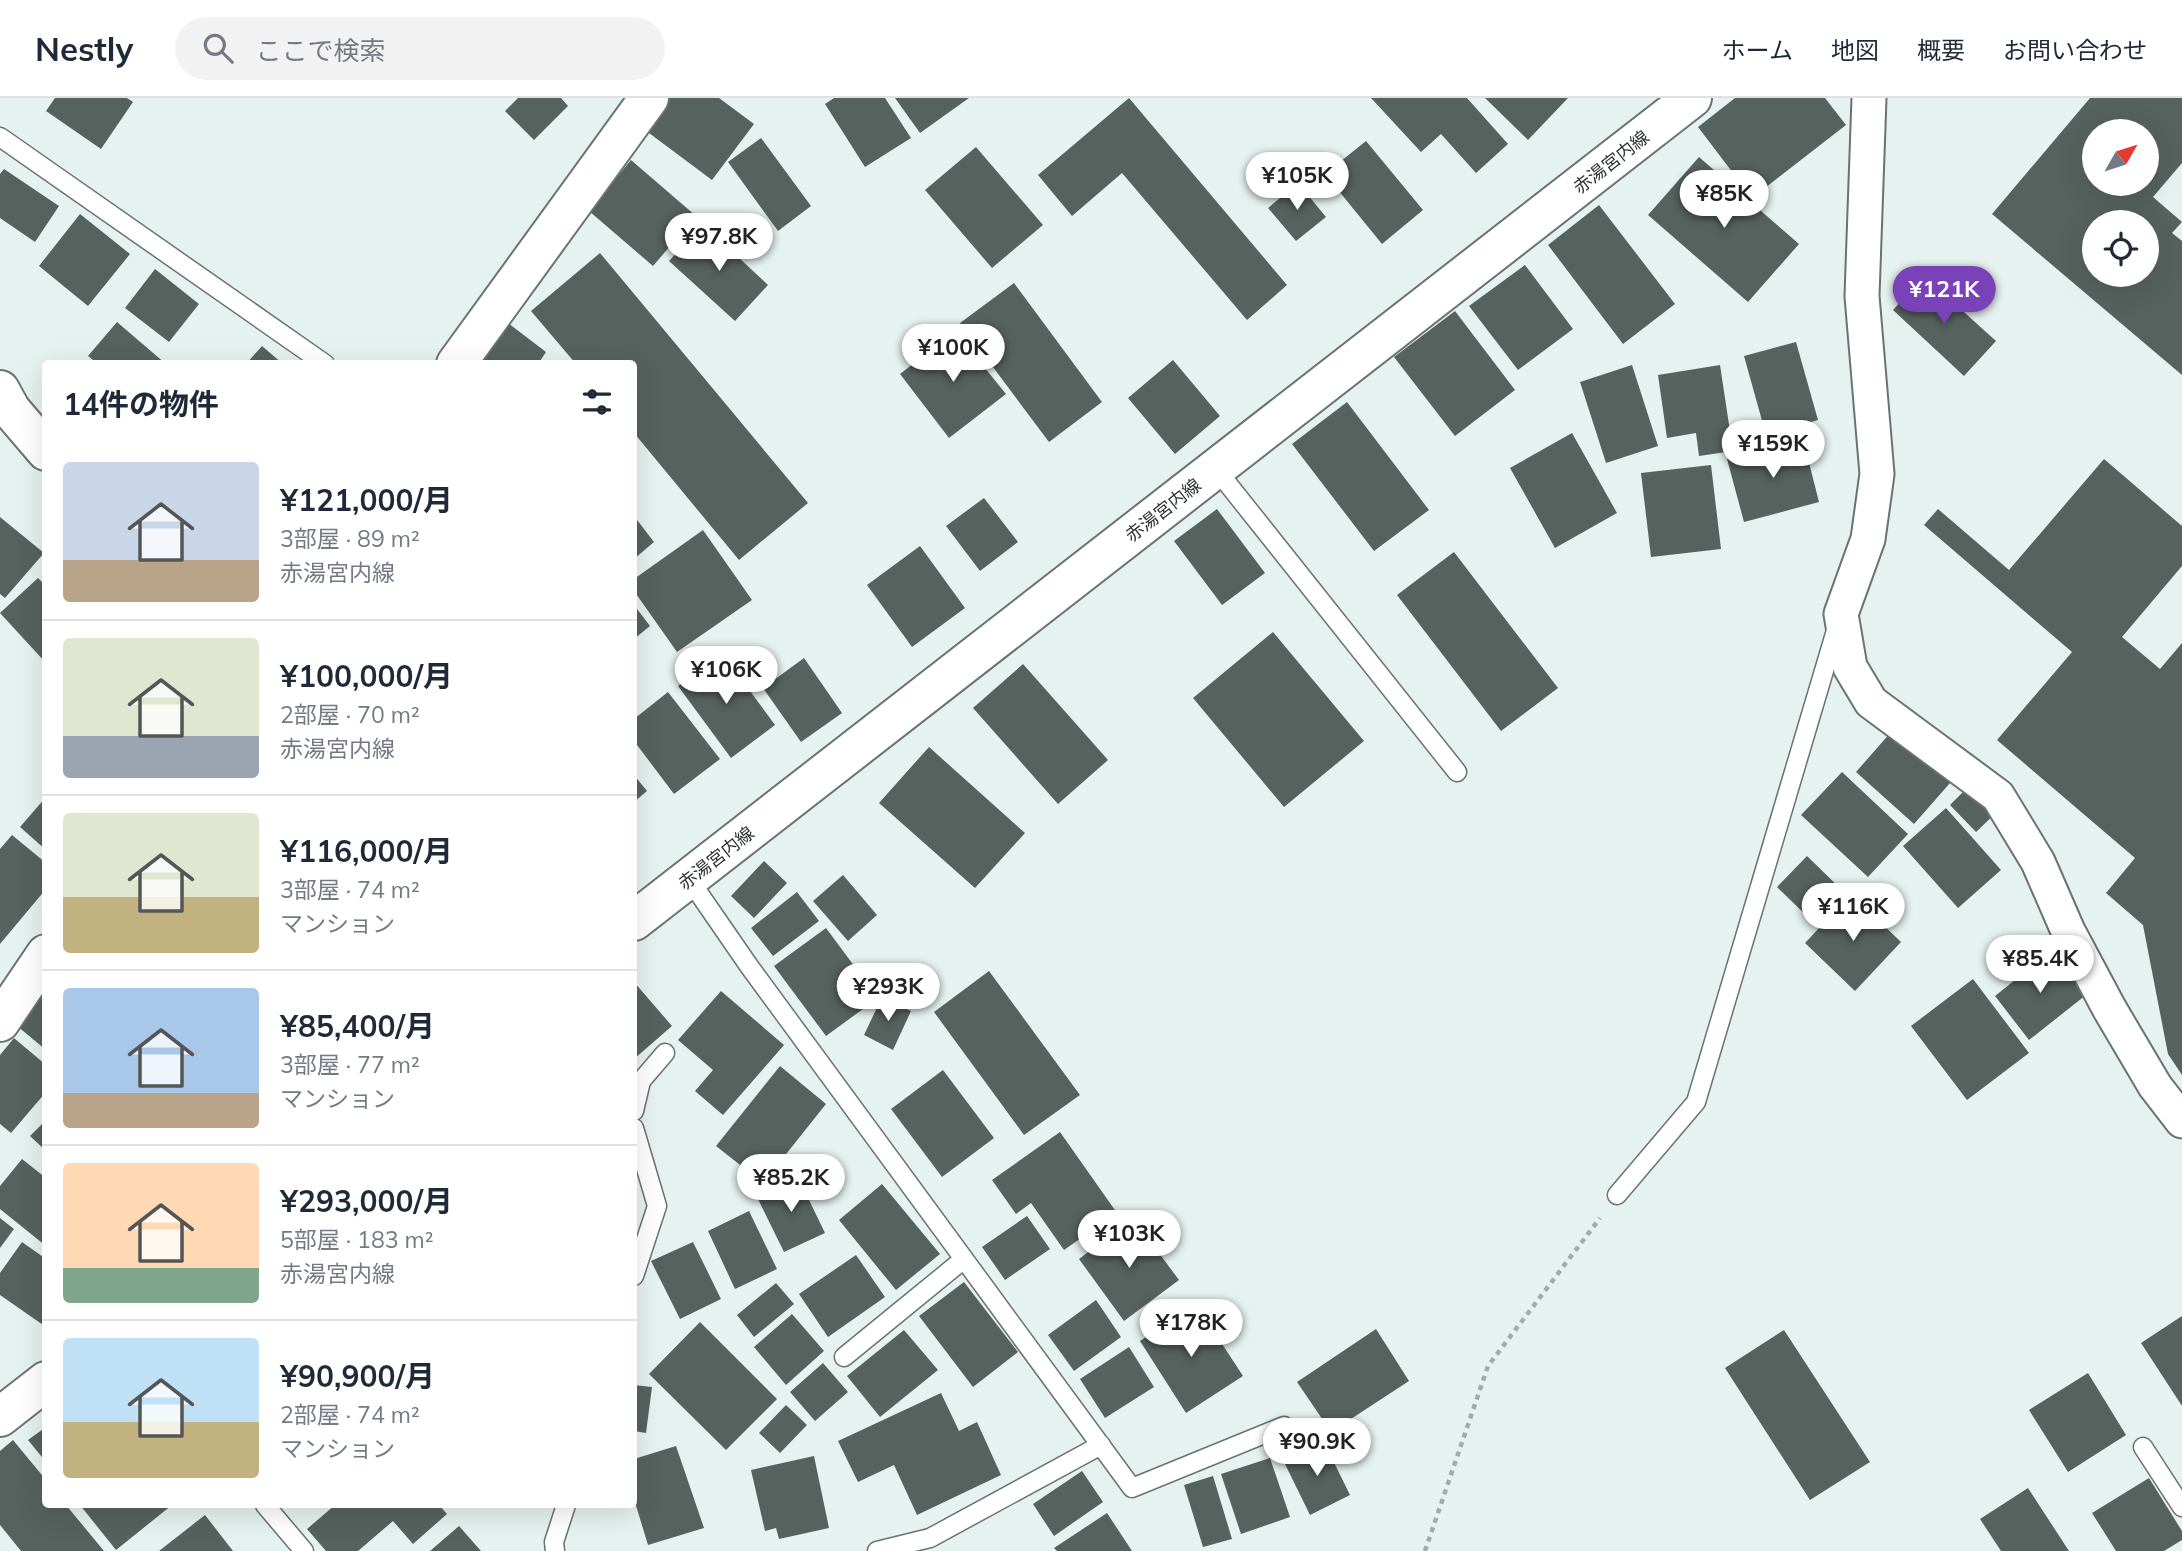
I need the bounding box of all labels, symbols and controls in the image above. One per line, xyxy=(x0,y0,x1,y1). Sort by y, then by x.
search box xyxy=(175,17,665,80)
text: Nestly xyxy=(35,28,133,69)
icon: search xyxy=(199,29,237,67)
text: ここで検索 xyxy=(255,34,385,67)
text: ホーム xyxy=(1722,35,1793,65)
text: 地図 xyxy=(1831,35,1879,65)
text: 概要 xyxy=(1917,35,1965,65)
text: お問い合わせ xyxy=(2003,35,2147,65)
north arrow xyxy=(2082,119,2160,196)
map controls xyxy=(2082,119,2159,287)
street label: 赤湯宮内線 xyxy=(1568,125,1654,199)
pin: ¥105K xyxy=(1248,152,1346,212)
text: ¥105K xyxy=(1262,160,1332,189)
pin: ¥85K xyxy=(1683,170,1765,230)
text: ¥85K xyxy=(1696,178,1752,207)
button: locate xyxy=(2082,210,2159,287)
pin: ¥97.8K xyxy=(662,214,776,273)
text: ¥97.8K xyxy=(681,221,757,250)
pin: ¥121K xyxy=(1895,266,1993,326)
text: ¥121K xyxy=(1909,274,1979,303)
pin: ¥100K xyxy=(904,324,1002,384)
text: ¥100K xyxy=(918,332,988,361)
icon: filters xyxy=(578,383,616,421)
text: 14件の物件 xyxy=(63,385,219,423)
pin: ¥159K xyxy=(1724,420,1822,480)
text: ¥159K xyxy=(1738,428,1808,457)
street label: 赤湯宮内線 xyxy=(1120,473,1206,547)
text: ¥121,000/月 xyxy=(280,481,453,519)
icon: home xyxy=(119,490,203,574)
text: 3部屋 · 89 m² xyxy=(280,524,420,553)
text: 赤湯宮内線 xyxy=(280,558,395,587)
pin: ¥106K xyxy=(677,646,775,706)
text: ¥106K xyxy=(691,654,761,683)
text: ¥100,000/月 xyxy=(280,657,453,695)
icon: home xyxy=(119,666,203,750)
text: 2部屋 · 70 m² xyxy=(280,700,420,729)
text: 赤湯宮内線 xyxy=(280,734,395,763)
street label: 赤湯宮内線 xyxy=(673,821,759,895)
text: ¥116,000/月 xyxy=(280,832,453,870)
icon: home xyxy=(119,841,203,925)
text: 3部屋 · 74 m² xyxy=(280,875,420,904)
pin: ¥116K xyxy=(1804,884,1902,943)
text: ¥116K xyxy=(1818,891,1888,920)
text: マンション xyxy=(280,909,395,938)
pin: ¥85.4K xyxy=(1983,936,2097,995)
text: ¥85.4K xyxy=(2002,943,2078,972)
pin: ¥293K xyxy=(839,964,937,1023)
text: ¥293K xyxy=(853,971,923,1000)
text: ¥85,400/月 xyxy=(280,1007,435,1045)
icon: home xyxy=(119,1016,203,1100)
text: 3部屋 · 77 m² xyxy=(280,1050,420,1079)
text: マンション xyxy=(280,1084,395,1113)
pin: ¥85.2K xyxy=(734,1154,848,1214)
text: ¥85.2K xyxy=(753,1162,829,1191)
text: ¥293,000/月 xyxy=(280,1182,453,1220)
icon: home xyxy=(119,1191,203,1275)
pin: ¥103K xyxy=(1080,1210,1178,1270)
text: ¥103K xyxy=(1094,1218,1164,1247)
text: 5部屋 · 183 m² xyxy=(280,1225,433,1254)
text: 赤湯宮内線 xyxy=(280,1259,395,1288)
pin: ¥178K xyxy=(1142,1300,1240,1359)
text: ¥178K xyxy=(1156,1307,1226,1336)
text: ¥90,900/月 xyxy=(280,1357,435,1395)
icon: home xyxy=(119,1366,203,1450)
text: 2部屋 · 74 m² xyxy=(280,1400,420,1429)
pin: ¥90.9K xyxy=(1260,1418,1374,1478)
text: ¥90.9K xyxy=(1279,1426,1355,1455)
text: マンション xyxy=(280,1434,395,1463)

